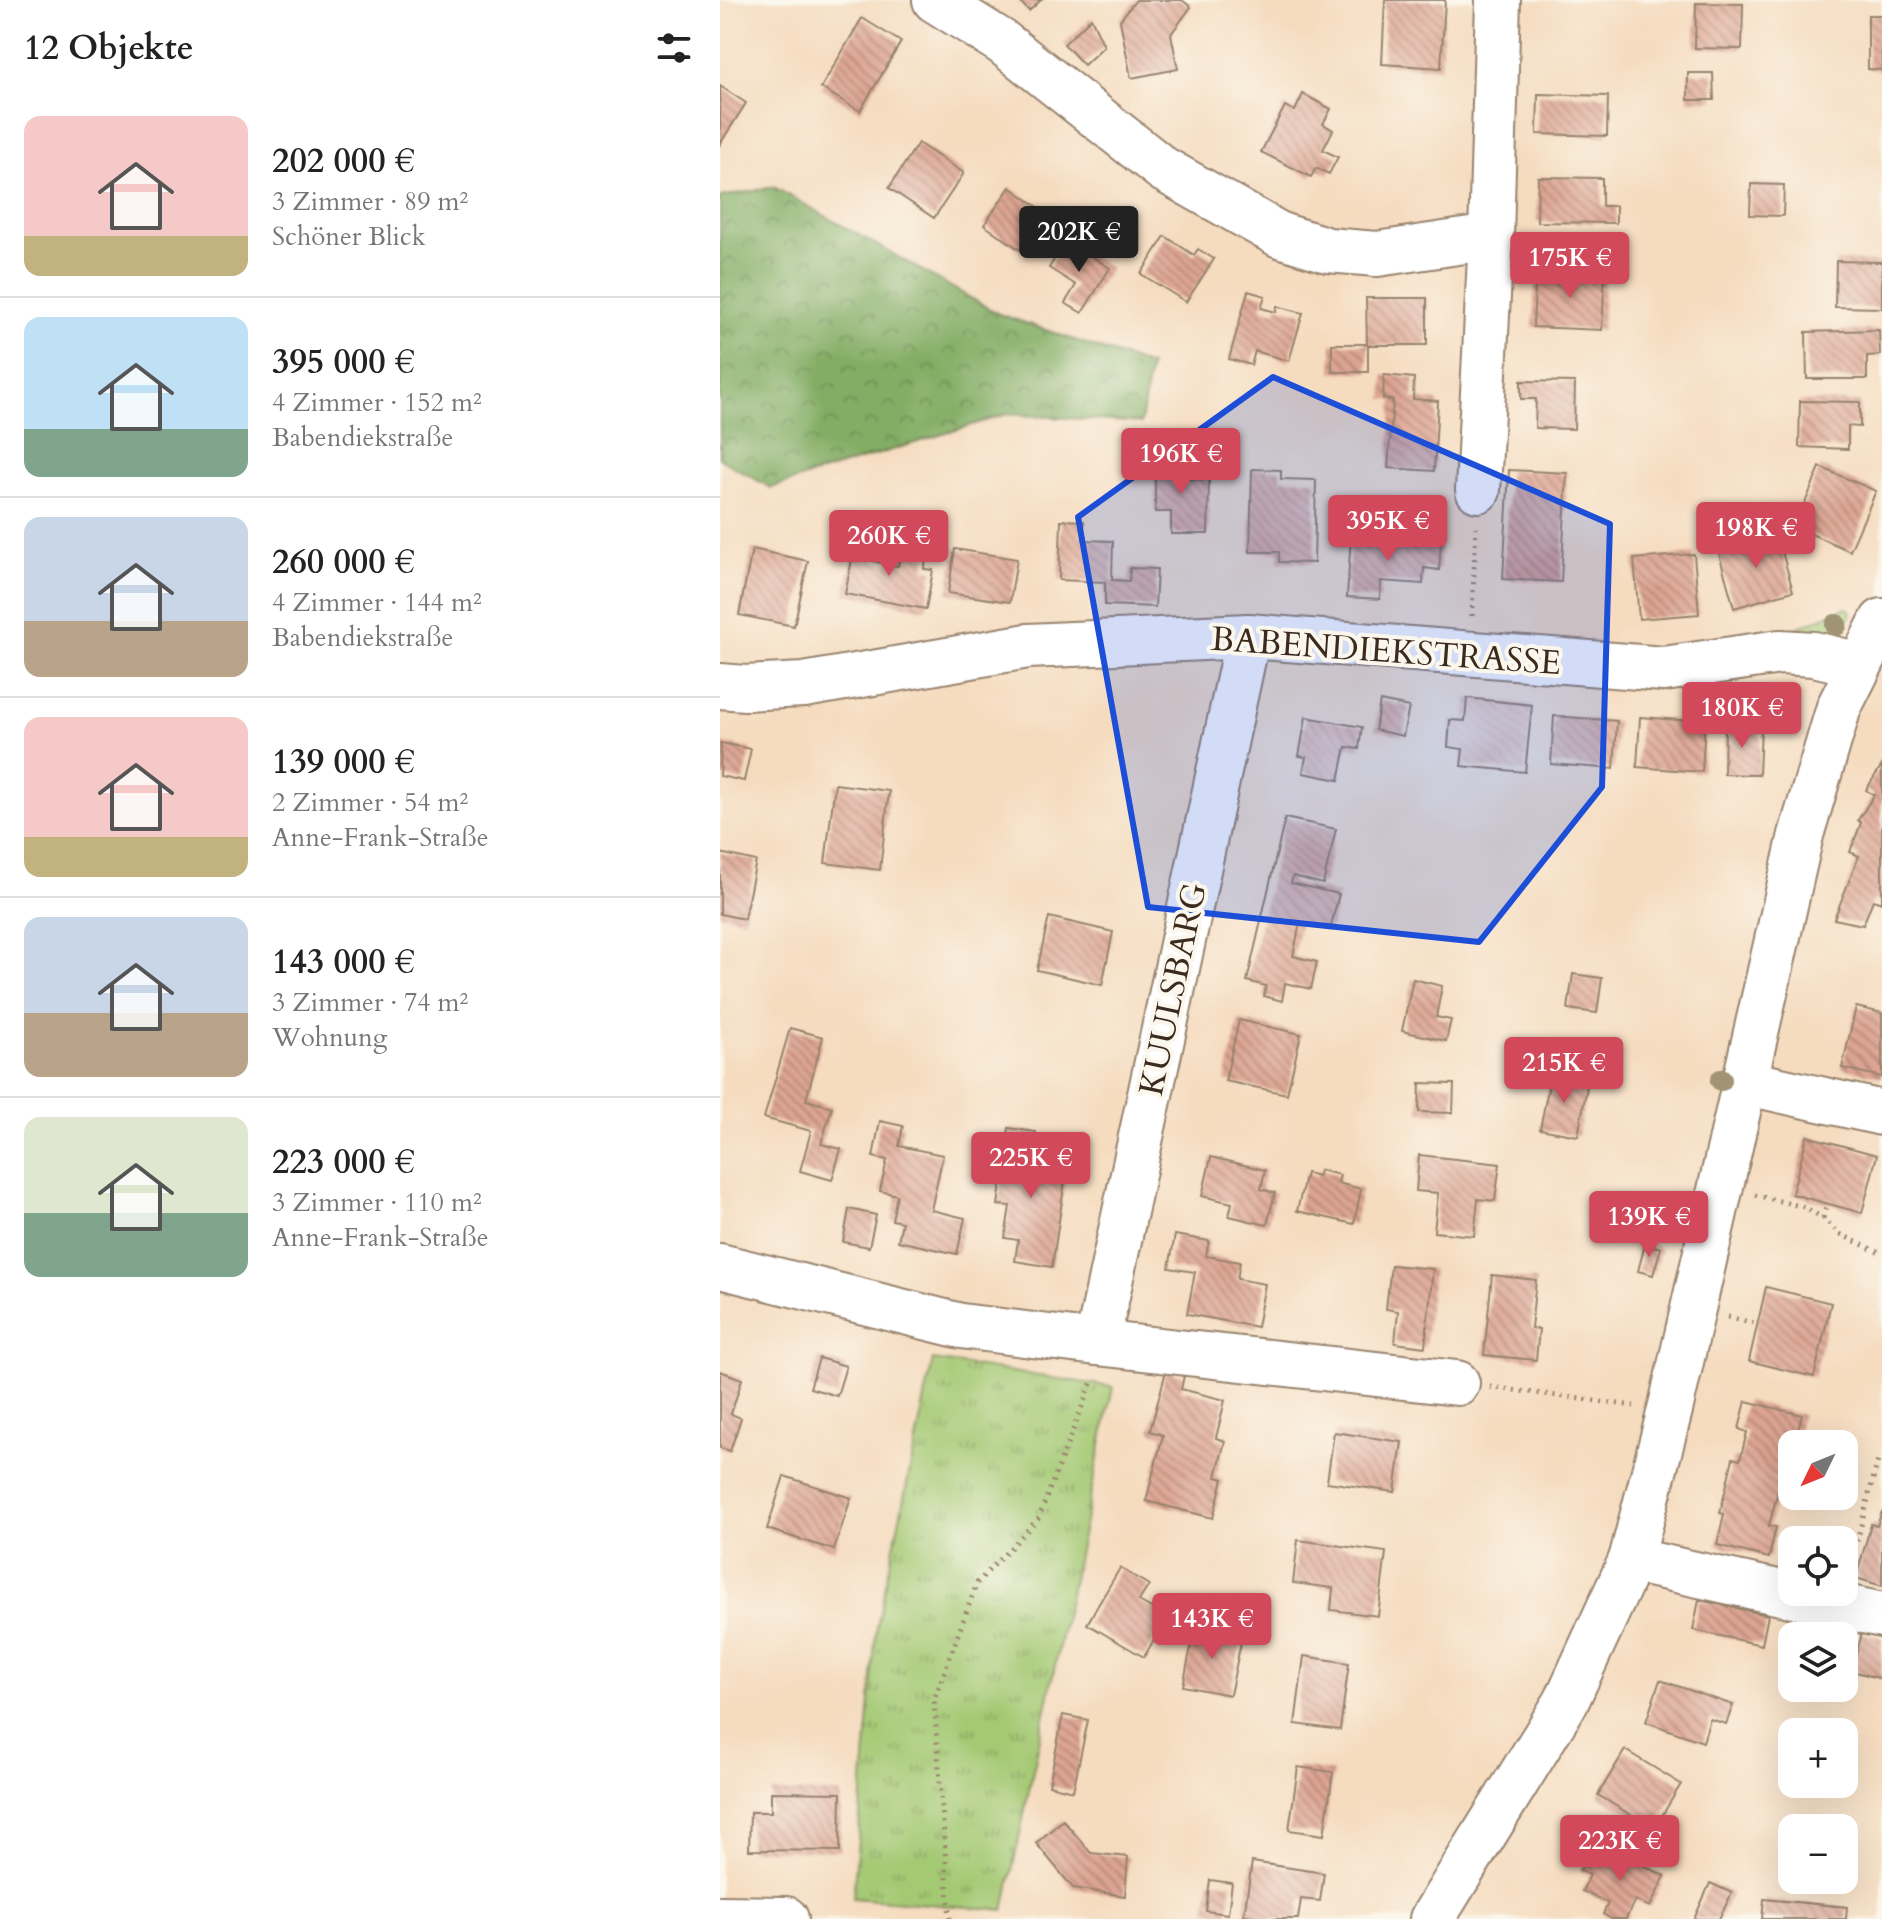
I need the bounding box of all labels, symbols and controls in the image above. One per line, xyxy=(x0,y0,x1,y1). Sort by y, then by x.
text: 12 Objekte xyxy=(24,25,194,71)
icon: filters xyxy=(652,26,696,70)
text: 202 000 € xyxy=(272,138,415,184)
icon: home xyxy=(88,148,184,244)
text: 3 Zimmer · 89 m² xyxy=(272,184,468,219)
pin: 202K € xyxy=(1014,206,1144,274)
text: 202K € xyxy=(1037,214,1121,249)
text: Schöner Blick xyxy=(272,219,426,254)
pin: 175K € xyxy=(1505,232,1635,300)
text: 175K € xyxy=(1528,240,1612,275)
text: 395 000 € xyxy=(272,339,415,385)
icon: home xyxy=(88,349,184,445)
text: 4 Zimmer · 152 m² xyxy=(272,385,482,420)
text: Babendiekstraße xyxy=(272,420,453,455)
pin: 196K € xyxy=(1116,428,1246,496)
text: 196K € xyxy=(1139,436,1223,471)
pin: 395K € xyxy=(1323,495,1453,563)
pin: 198K € xyxy=(1691,502,1821,570)
text: 395K € xyxy=(1346,503,1430,538)
pin: 260K € xyxy=(824,510,954,578)
text: 198K € xyxy=(1714,510,1798,545)
text: 260K € xyxy=(847,518,931,553)
text: 260 000 € xyxy=(272,539,415,585)
icon: home xyxy=(88,549,184,645)
text: 4 Zimmer · 144 m² xyxy=(272,585,482,620)
street label: BABENDIEKSTRASSE xyxy=(1209,616,1562,686)
text: Babendiekstraße xyxy=(272,620,453,655)
pin: 180K € xyxy=(1677,682,1807,750)
text: 180K € xyxy=(1700,690,1784,725)
text: 139 000 € xyxy=(272,739,415,785)
icon: home xyxy=(88,749,184,845)
text: 2 Zimmer · 54 m² xyxy=(272,785,468,820)
text: Anne-Frank-Straße xyxy=(272,820,489,855)
street label: KUULSBARG xyxy=(1128,879,1218,1100)
text: 143 000 € xyxy=(272,939,415,985)
icon: home xyxy=(88,949,184,1045)
text: 3 Zimmer · 74 m² xyxy=(272,985,468,1020)
text: Wohnung xyxy=(272,1020,387,1055)
pin: 215K € xyxy=(1499,1037,1629,1105)
text: 215K € xyxy=(1522,1045,1606,1080)
pin: 225K € xyxy=(966,1132,1096,1200)
text: 223 000 € xyxy=(272,1139,415,1185)
text: 225K € xyxy=(989,1140,1073,1175)
icon: home xyxy=(88,1149,184,1245)
text: 3 Zimmer · 110 m² xyxy=(272,1185,482,1220)
pin: 139K € xyxy=(1584,1191,1714,1259)
text: 139K € xyxy=(1607,1199,1691,1234)
text: Anne-Frank-Straße xyxy=(272,1220,489,1255)
north arrow xyxy=(1778,1430,1858,1510)
map controls xyxy=(1778,1430,1858,1894)
button: locate xyxy=(1778,1526,1858,1606)
pin: 143K € xyxy=(1147,1593,1277,1661)
text: 143K € xyxy=(1170,1601,1254,1636)
button: layers xyxy=(1778,1622,1858,1702)
button: + xyxy=(1778,1718,1858,1798)
button: − xyxy=(1778,1814,1858,1894)
pin: 223K € xyxy=(1555,1815,1685,1883)
text: 223K € xyxy=(1578,1823,1662,1858)

